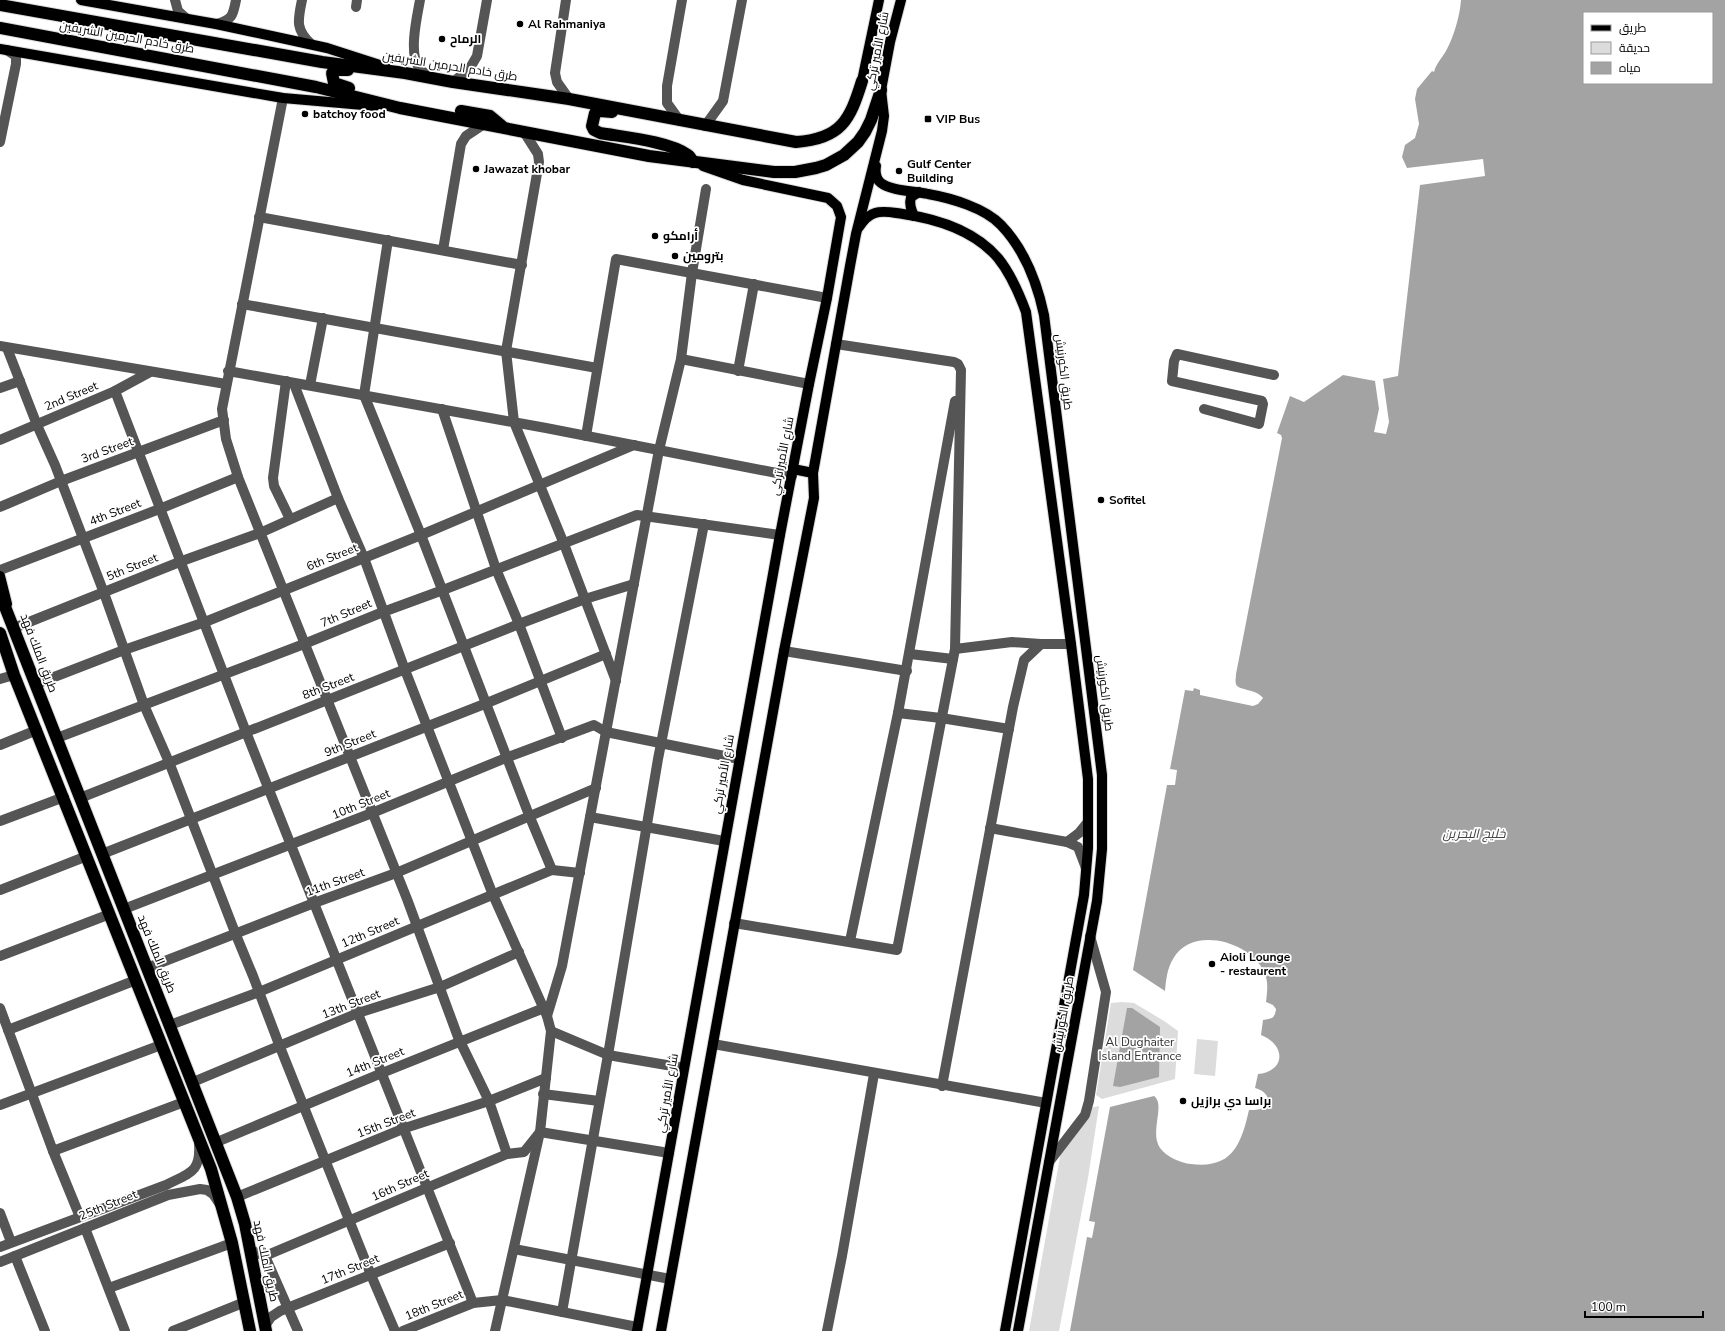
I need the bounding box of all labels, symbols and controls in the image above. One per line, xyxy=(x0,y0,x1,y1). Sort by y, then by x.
street label: شارع الأمير تركي xyxy=(862,10,894,92)
legend xyxy=(1583,12,1713,84)
place label: Al Rahmaniya xyxy=(528,16,606,32)
street label: طرق خادم الحرمين الشريفين xyxy=(58,17,196,57)
marker: Al Rahmaniya xyxy=(515,19,525,29)
text: طريق xyxy=(1619,20,1647,36)
place label: الرماح xyxy=(450,31,481,48)
marker: الرماح xyxy=(437,34,447,44)
text: حديقة xyxy=(1619,40,1650,56)
street label: طرق خادم الحرمين الشريفين xyxy=(381,47,519,85)
text: مياه xyxy=(1619,60,1641,76)
place label: batchoy food xyxy=(313,106,386,122)
marker: batchoy food xyxy=(300,109,310,119)
place label: VIP Bus xyxy=(935,111,980,127)
marker: VIP Bus xyxy=(923,114,933,124)
place label: Gulf Center Building xyxy=(907,156,971,186)
place label: Jawazat khobar xyxy=(483,161,571,177)
marker: Jawazat khobar xyxy=(471,164,481,174)
marker: Gulf Center Building xyxy=(894,166,904,176)
place label: أرامكو xyxy=(663,228,698,244)
marker: أرامكو xyxy=(650,231,660,241)
place label: بترومين xyxy=(683,248,724,264)
marker: بترومين xyxy=(670,251,680,261)
street label: طريق الكورنيش xyxy=(1051,333,1077,411)
street label: 2nd Street xyxy=(42,377,101,414)
street label: شارع الأمير تركي xyxy=(767,415,799,497)
street label: 3rd Street xyxy=(79,433,136,467)
place label: Sofitel xyxy=(1109,492,1146,508)
street label: 4th Street xyxy=(87,495,144,529)
marker: Sofitel xyxy=(1096,495,1106,505)
street label: 6th Street xyxy=(304,539,361,575)
street label: 5th Street xyxy=(104,549,161,585)
street label: 7th Street xyxy=(318,595,375,631)
street label: طريق الملك فهد xyxy=(17,611,61,695)
street label: طريق الكورنيش xyxy=(1092,654,1118,732)
street label: 8th Street xyxy=(300,669,357,703)
street label: 9th Street xyxy=(322,725,379,761)
street label: شارع الأمير تركي xyxy=(708,733,740,815)
street label: 10th Street xyxy=(330,785,393,823)
water label: خليج البحرين xyxy=(1443,825,1506,843)
street label: 11th Street xyxy=(303,864,367,900)
street label: طريق الملك فهد xyxy=(134,912,180,996)
street label: 12th Street xyxy=(339,912,402,951)
place label: Aioli Lounge - restaurent xyxy=(1220,949,1291,979)
marker: Aioli Lounge - restaurent xyxy=(1207,959,1217,969)
street label: طريق الكورنيش xyxy=(1048,975,1078,1053)
street label: 13th Street xyxy=(320,985,383,1022)
park label: Al Dughaiter Island Entrance xyxy=(1099,1034,1181,1064)
street label: 14th Street xyxy=(344,1043,407,1081)
street label: شارع الأمير تركي xyxy=(652,1052,684,1134)
place label: براسا دي برازيل xyxy=(1191,1093,1271,1111)
marker: براسا دي برازيل xyxy=(1178,1096,1188,1106)
street label: 15th Street xyxy=(355,1104,418,1141)
street label: 16th Street xyxy=(369,1165,432,1205)
street label: 25th Street xyxy=(77,1186,140,1224)
street label: طريق الملك فهد xyxy=(250,1219,283,1303)
street label: 17th Street xyxy=(319,1250,382,1288)
street label: 18th Street xyxy=(403,1286,466,1324)
scale bar xyxy=(1585,1293,1703,1319)
text: 100 m xyxy=(1591,1299,1626,1315)

